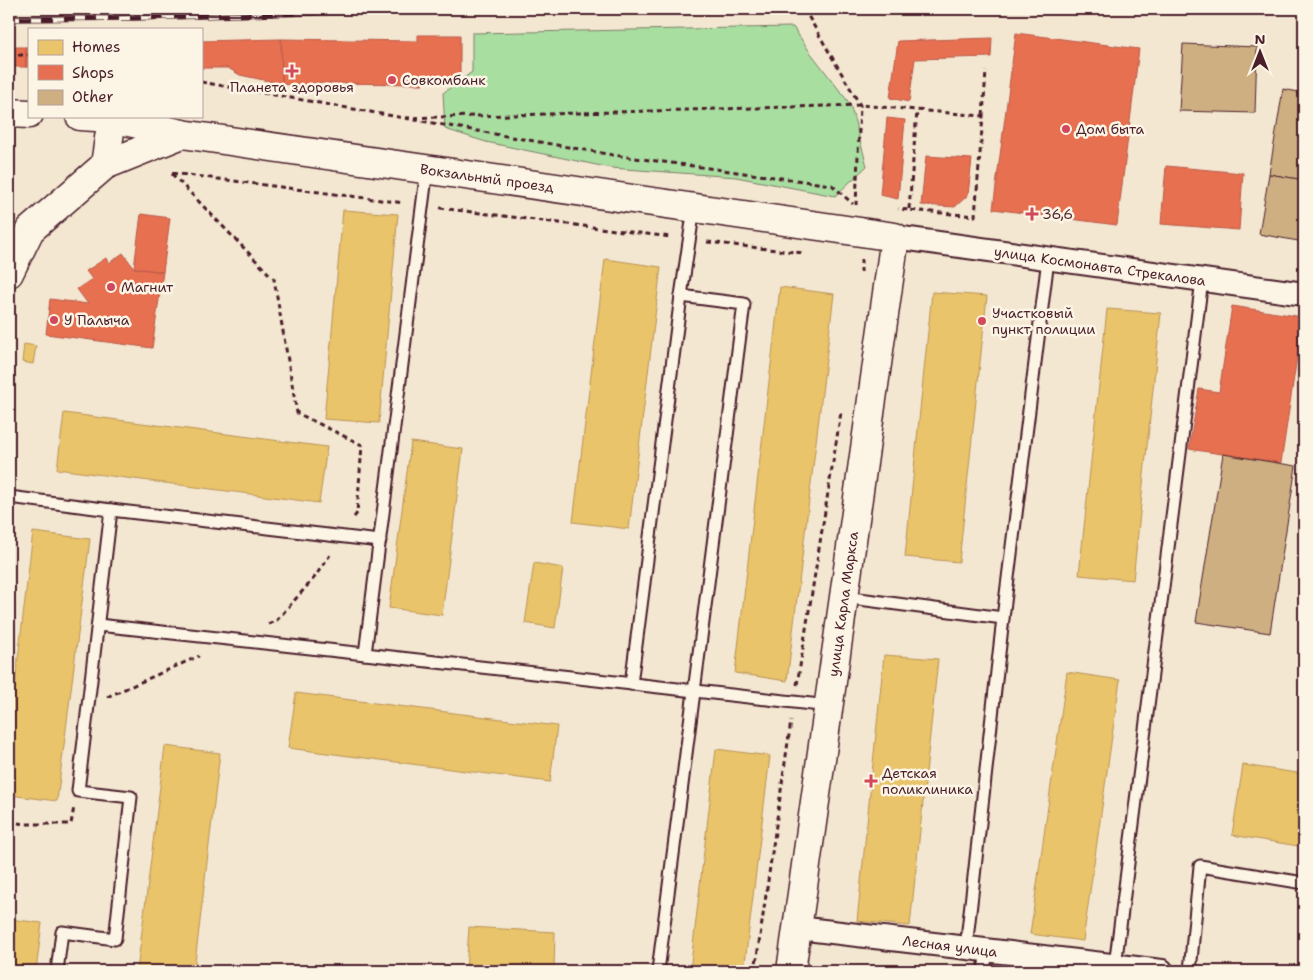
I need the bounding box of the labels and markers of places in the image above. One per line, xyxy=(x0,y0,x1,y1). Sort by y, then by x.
marker: Планета здоровья xyxy=(286,65,298,77)
place label: Совкомбанк xyxy=(402,71,486,89)
marker: Совкомбанк xyxy=(386,74,398,86)
place label: Планета здоровья xyxy=(230,78,354,96)
place label: Дом быта xyxy=(1076,120,1145,138)
marker: Дом быта xyxy=(1060,123,1072,135)
place label: 36,6 xyxy=(1042,205,1073,223)
marker: 36,6 xyxy=(1026,208,1038,220)
place label: Магнит xyxy=(121,278,174,296)
marker: Магнит xyxy=(105,281,117,293)
place label: Участковый пункт полиции xyxy=(992,304,1096,338)
place label: У Палыча xyxy=(64,311,130,329)
marker: У Палыча xyxy=(48,314,60,326)
marker: Участковый пункт полиции xyxy=(976,315,988,327)
place label: Детская поликлиника xyxy=(882,764,973,798)
marker: Детская поликлиника xyxy=(864,774,878,788)

